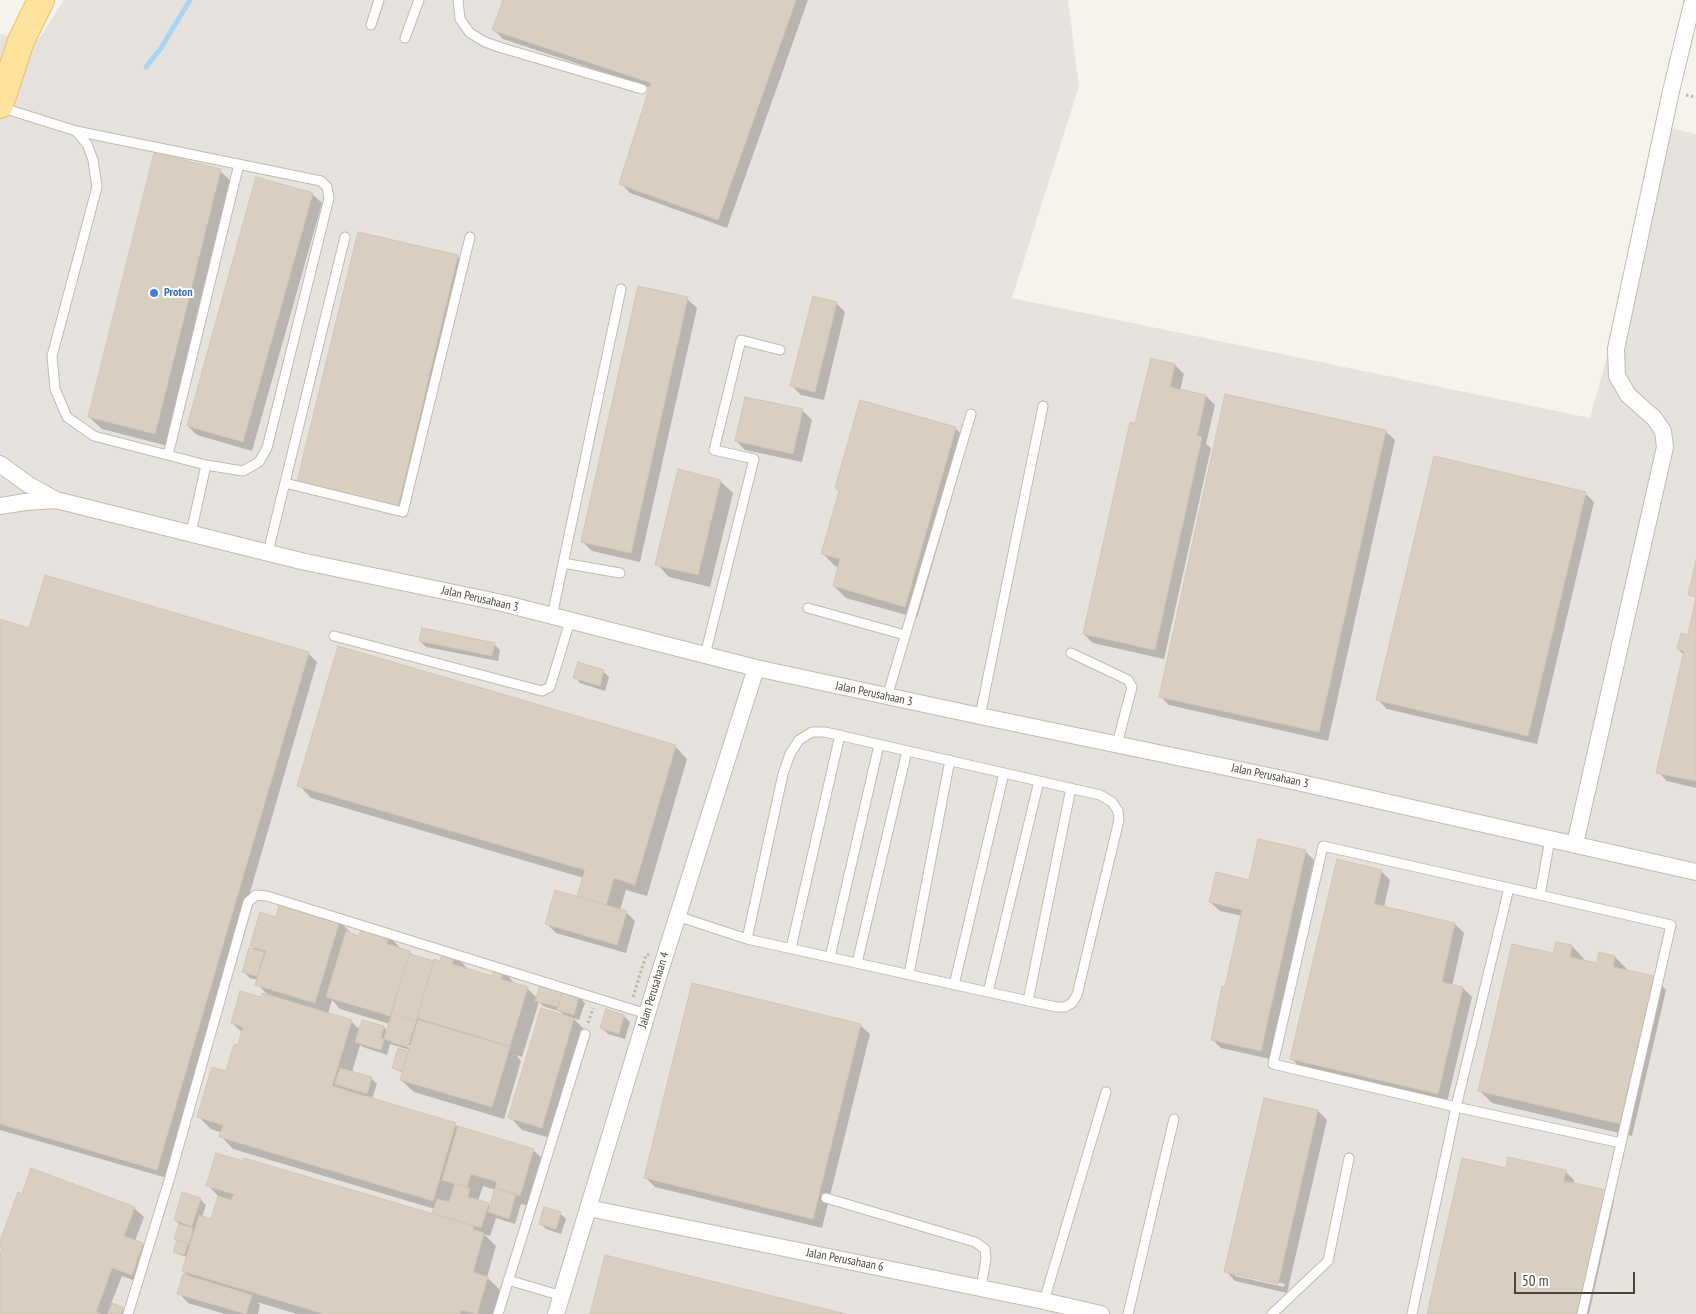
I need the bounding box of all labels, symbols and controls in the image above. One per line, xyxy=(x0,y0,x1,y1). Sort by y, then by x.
place label: Proton xyxy=(164,286,193,300)
marker: Proton xyxy=(148,287,160,299)
street label: Jalan Perusahaan 3 xyxy=(440,583,520,615)
street label: Jalan Perusahaan 3 xyxy=(834,679,914,709)
street label: Jalan Perusahaan 3 xyxy=(1230,761,1310,791)
street label: Jalan Perusahaan 4 xyxy=(636,950,672,1030)
street label: Jalan Perusahaan 6 xyxy=(805,1245,885,1275)
scale bar xyxy=(1516,1262,1637,1294)
text: 50 m xyxy=(1522,1271,1548,1290)

